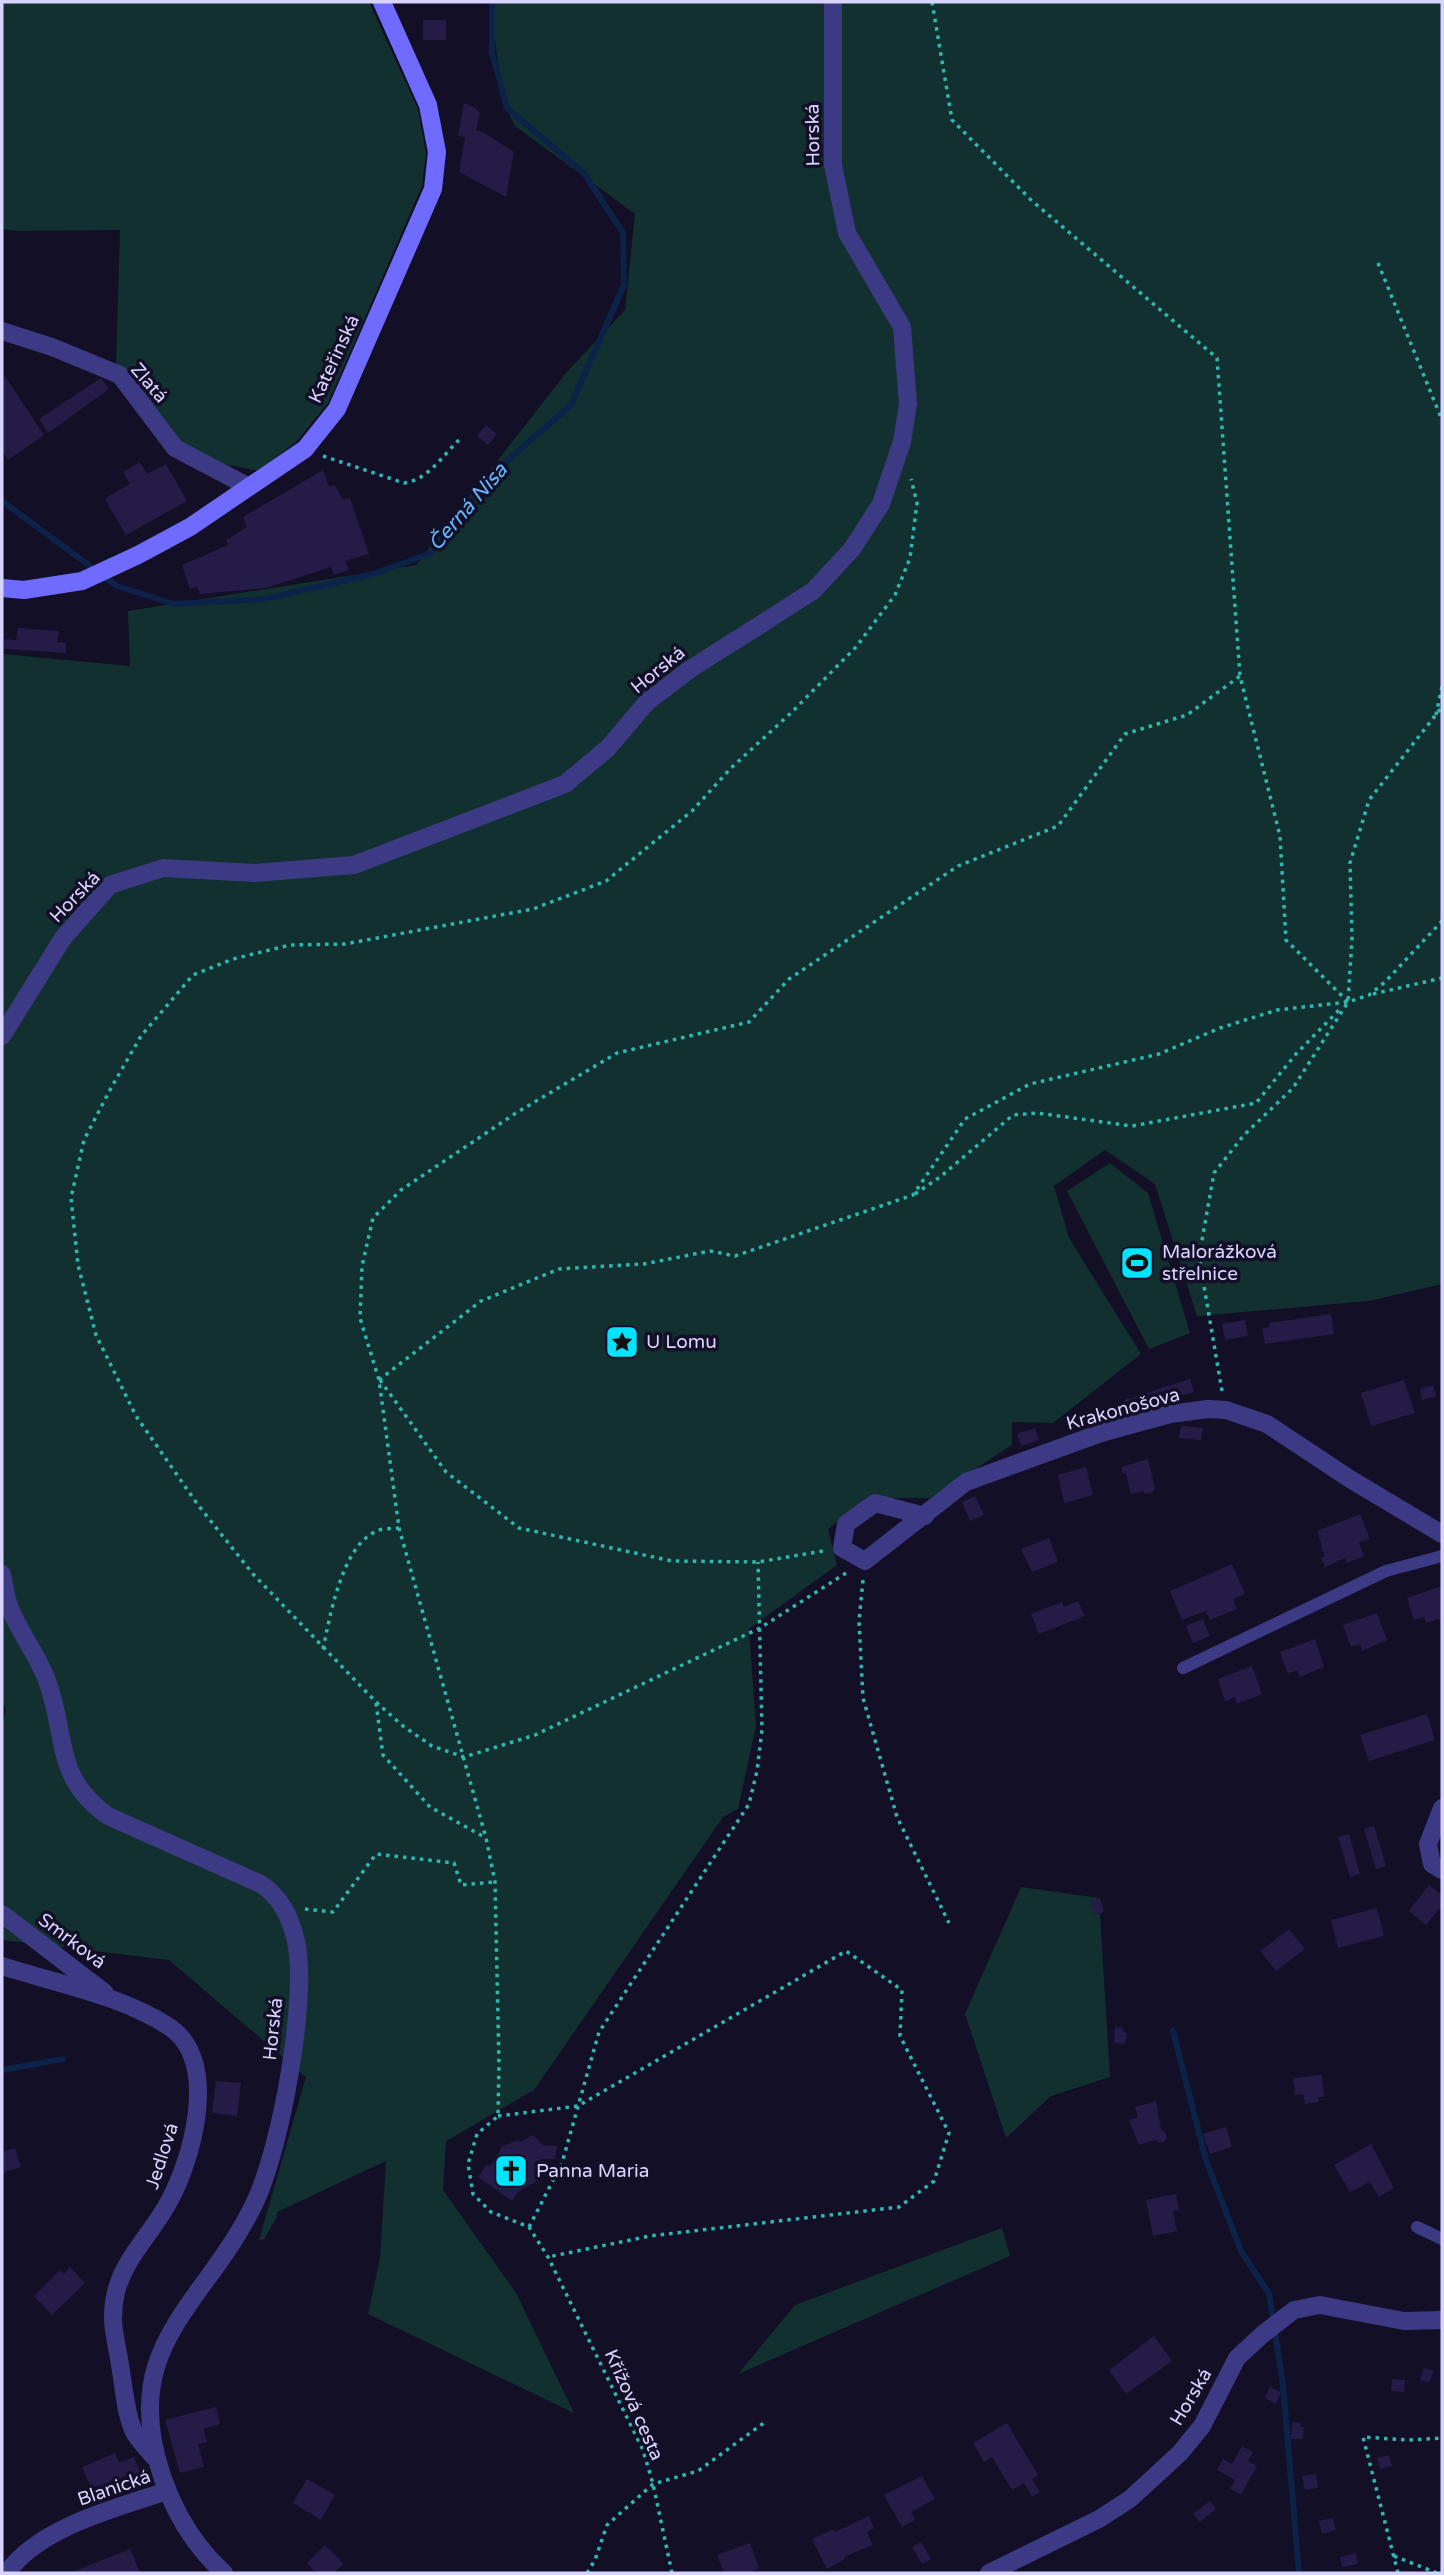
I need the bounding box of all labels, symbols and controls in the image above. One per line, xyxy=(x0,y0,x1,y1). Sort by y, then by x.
street label: Horská xyxy=(801,103,825,167)
street label: Kateřinská xyxy=(304,311,364,407)
street label: Zlatá xyxy=(126,359,172,407)
water label: Černá Nisa xyxy=(423,457,514,556)
street label: Horská xyxy=(627,642,689,698)
street label: Horská xyxy=(45,867,105,927)
place label: Malorážková střelnice xyxy=(1162,1241,1277,1285)
sports icon: Malorážková střelnice xyxy=(1118,1244,1156,1282)
place icon: U Lomu xyxy=(603,1323,641,1361)
place label: U Lomu xyxy=(646,1331,717,1353)
street label: Krakonošova xyxy=(1064,1383,1182,1435)
street label: Smrková xyxy=(34,1909,110,1973)
street label: Horská xyxy=(259,1997,287,2061)
street label: Jedlová xyxy=(141,2120,183,2192)
church icon: Panna Maria xyxy=(492,2152,530,2190)
place label: Panna Maria xyxy=(536,2160,649,2182)
street label: Křížová cesta xyxy=(600,2346,668,2464)
street label: Horská xyxy=(1165,2364,1217,2430)
street label: Blanická xyxy=(75,2465,153,2511)

